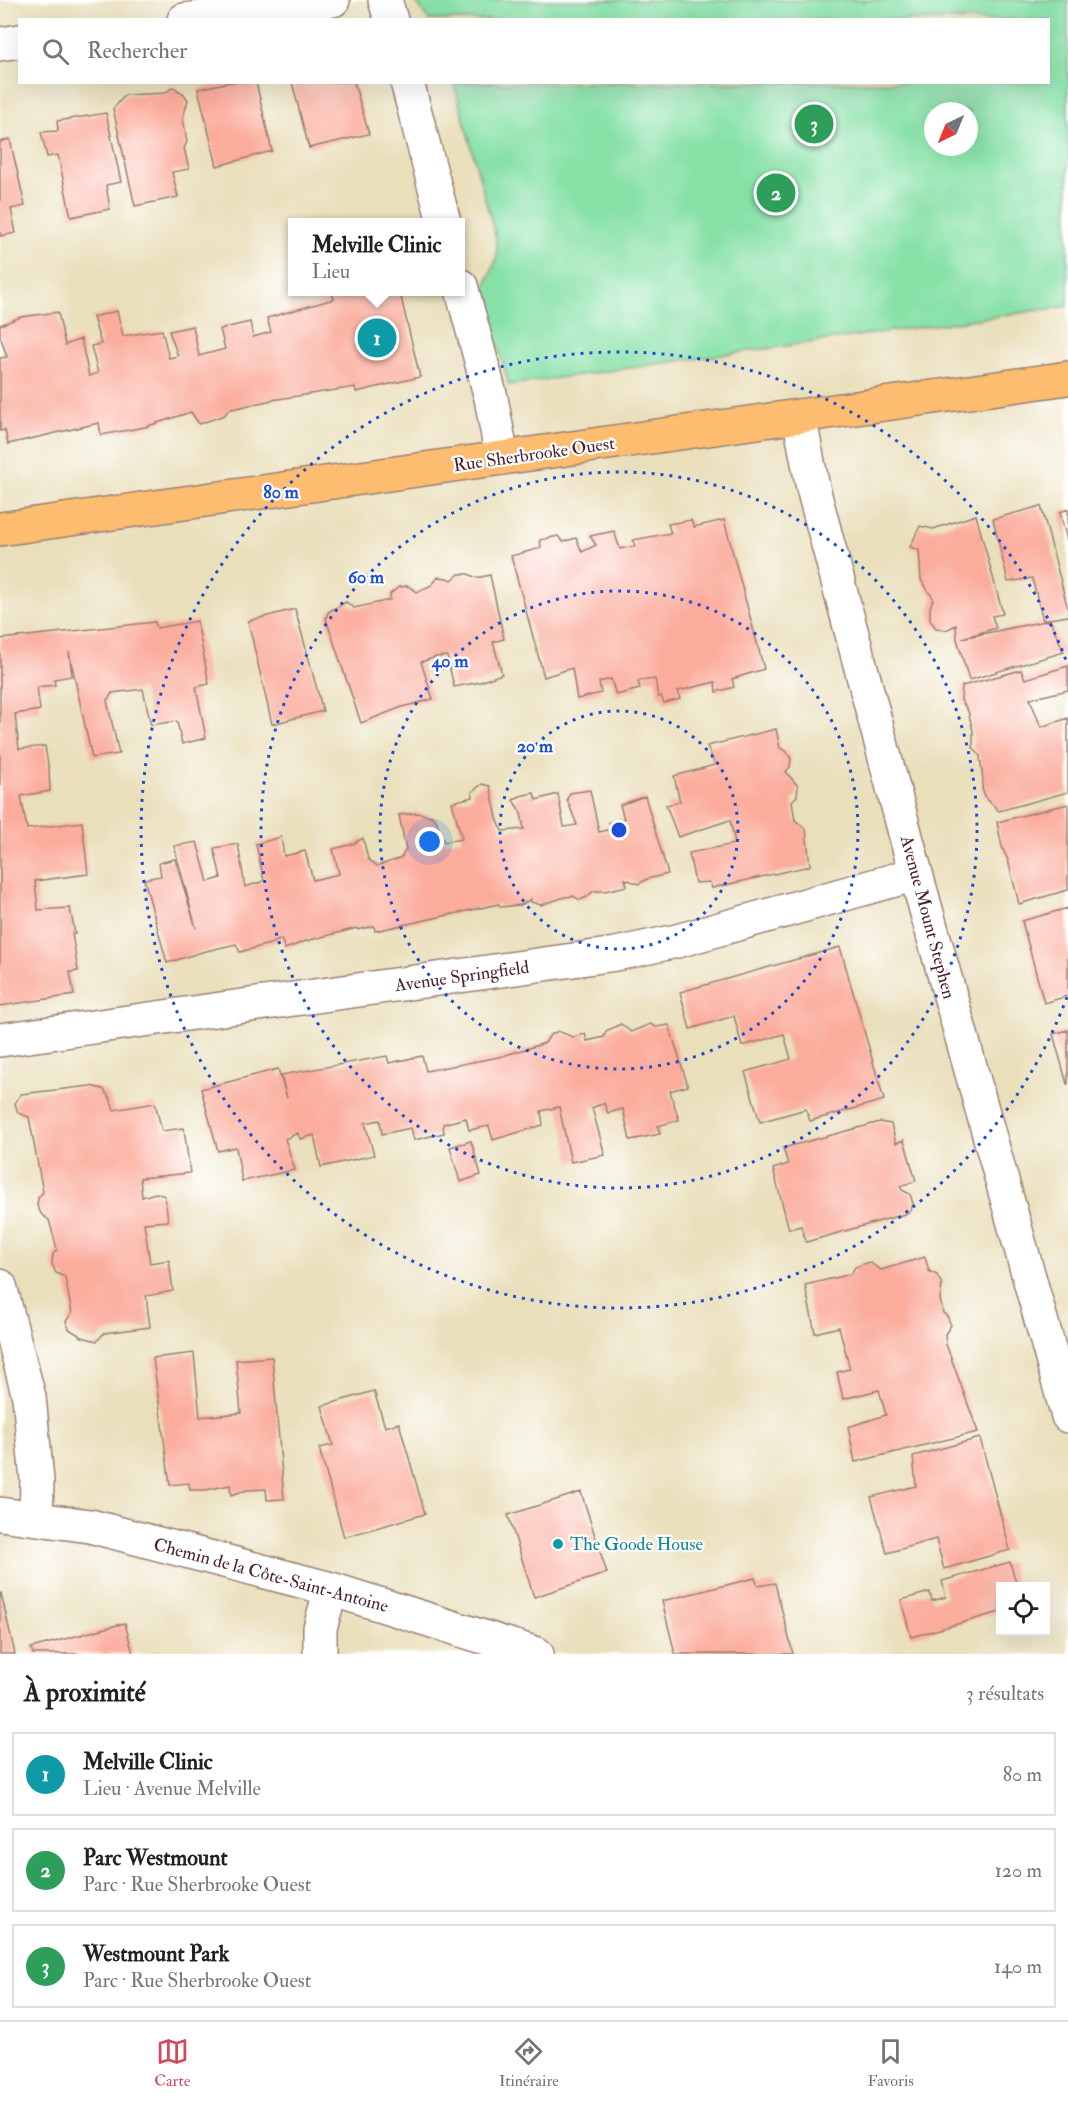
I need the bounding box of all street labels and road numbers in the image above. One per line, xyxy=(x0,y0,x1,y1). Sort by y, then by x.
street label: Rue Sherbrooke Ouest xyxy=(452,432,616,477)
street label: Avenue Mount Stephen xyxy=(894,832,960,1001)
street label: Avenue Springfield xyxy=(392,956,531,997)
street label: Chemin de la Côte-Saint-Antoine xyxy=(151,1533,391,1618)

